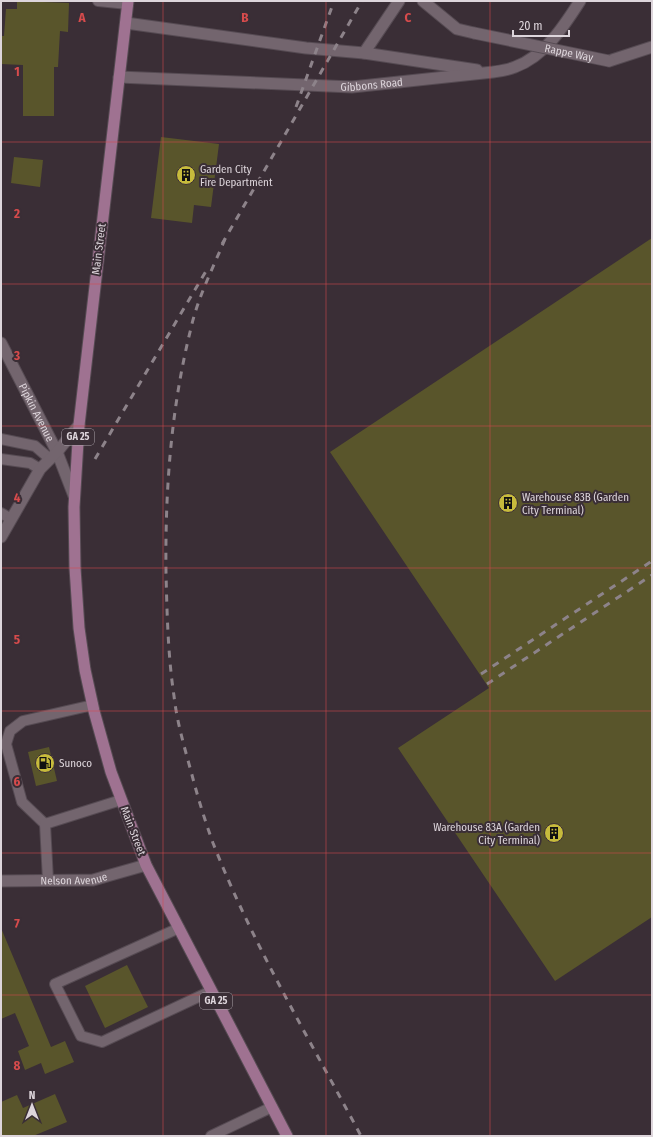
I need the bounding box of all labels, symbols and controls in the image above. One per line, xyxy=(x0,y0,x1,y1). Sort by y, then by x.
text: A xyxy=(77,10,86,25)
text: B xyxy=(241,10,249,25)
text: C xyxy=(405,10,412,25)
scale bar xyxy=(513,12,569,38)
text: 20 m xyxy=(519,19,543,33)
street label: Rappe Way xyxy=(544,41,594,64)
text: 1 xyxy=(14,64,20,79)
street label: Gibbons Road xyxy=(340,75,403,94)
place label: Garden City Fire Department xyxy=(200,163,273,189)
building icon: Garden City Fire Department xyxy=(175,164,197,186)
text: 2 xyxy=(13,206,20,221)
street label: Main Street xyxy=(89,222,109,275)
text: 3 xyxy=(13,348,20,363)
street label: Pipkin Avenue xyxy=(16,381,57,444)
road number: GA 25 xyxy=(62,429,94,445)
text: 4 xyxy=(14,490,21,505)
place label: Warehouse 83B (Garden City Terminal) xyxy=(522,491,629,517)
building icon: Warehouse 83B (Garden City Terminal) xyxy=(497,492,519,514)
text: 5 xyxy=(14,632,20,647)
fuel station icon: Sunoco xyxy=(34,752,56,774)
place label: Sunoco xyxy=(59,757,92,770)
text: 6 xyxy=(14,774,21,789)
street label: Main Street xyxy=(118,805,148,858)
place label: Warehouse 83A (Garden City Terminal) xyxy=(433,821,540,847)
building icon: Warehouse 83A (Garden City Terminal) xyxy=(543,822,565,844)
street label: Nelson Avenue xyxy=(40,870,109,887)
text: 7 xyxy=(14,916,20,931)
road number: GA 25 xyxy=(200,993,232,1009)
text: 8 xyxy=(14,1058,21,1073)
north arrow xyxy=(12,1085,52,1125)
text: N xyxy=(29,1089,35,1102)

